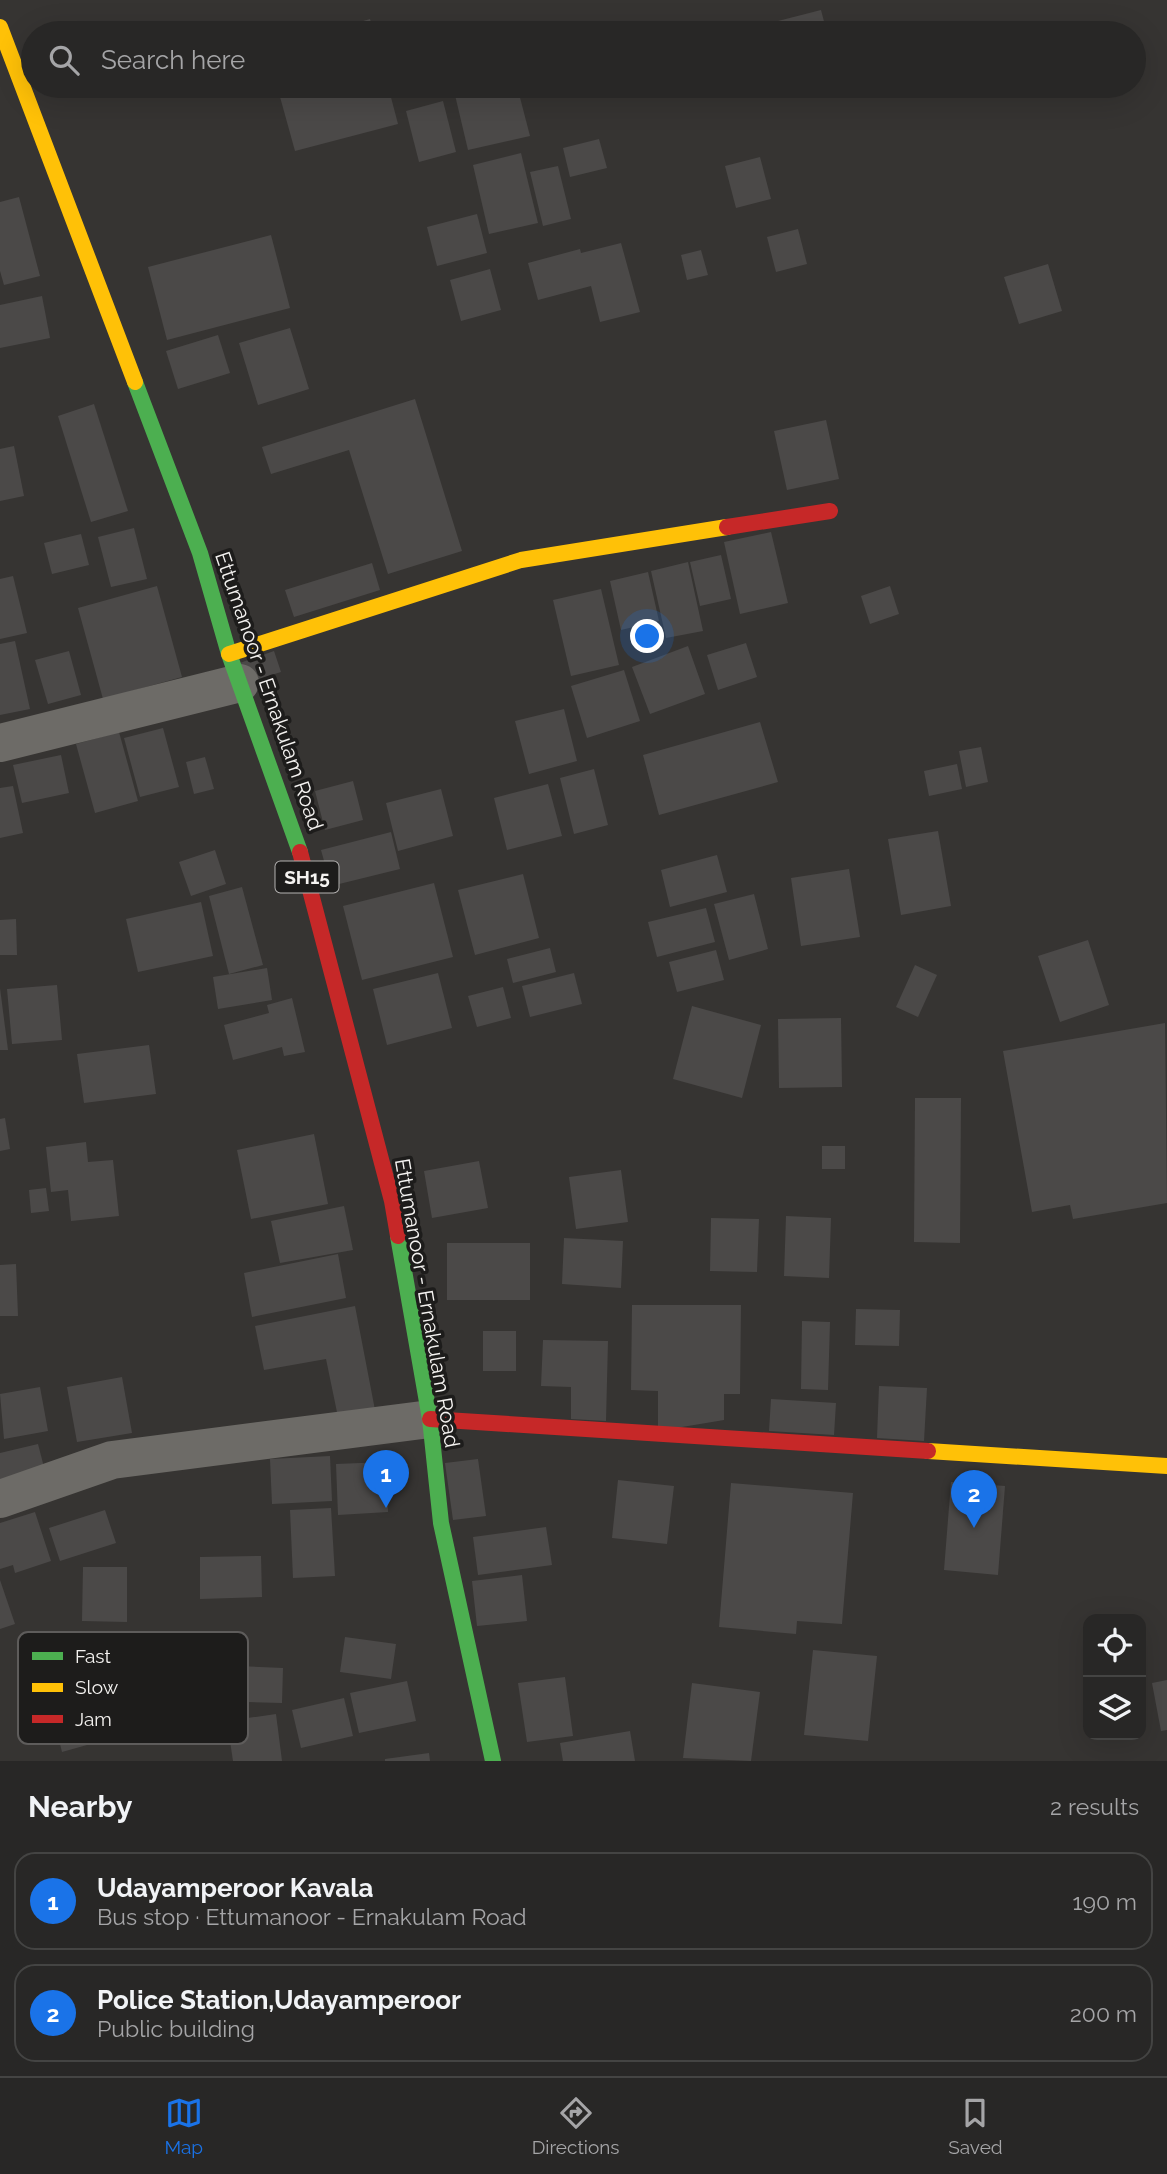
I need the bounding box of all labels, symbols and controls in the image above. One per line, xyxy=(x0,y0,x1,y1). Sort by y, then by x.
search box xyxy=(21,21,1146,98)
icon: search xyxy=(45,41,83,79)
text: Search here xyxy=(101,45,245,75)
street label: Ettumanoor - Ernakulam Road xyxy=(210,548,329,833)
your location xyxy=(630,619,664,653)
road number: SH15 xyxy=(276,862,338,892)
street label: Ettumanoor - Ernakulam Road xyxy=(390,1156,465,1449)
pin: 1 xyxy=(363,1450,409,1508)
pin: 2 xyxy=(951,1470,997,1528)
map controls xyxy=(1083,1614,1146,1740)
button: locate xyxy=(1083,1614,1146,1677)
legend xyxy=(18,1632,248,1744)
text: Fast xyxy=(75,1645,111,1667)
text: Slow xyxy=(75,1676,119,1698)
button: layers xyxy=(1083,1677,1146,1740)
text: Jam xyxy=(75,1708,112,1730)
text: Nearby xyxy=(28,1789,132,1824)
text: 2 results xyxy=(1050,1793,1139,1820)
text: Udayamperoor Kavala xyxy=(97,1873,373,1903)
text: 1 xyxy=(47,1888,59,1915)
text: 190 m xyxy=(1073,1888,1137,1915)
text: Bus stop · Ettumanoor - Ernakulam Road xyxy=(97,1903,527,1930)
text: Police Station,Udayamperoor xyxy=(97,1985,461,2015)
text: 2 xyxy=(47,2000,59,2027)
text: 200 m xyxy=(1070,2000,1137,2027)
text: Public building xyxy=(97,2015,255,2042)
tab: Map xyxy=(164,2094,203,2158)
tab: Directions xyxy=(532,2094,620,2158)
tab: Saved xyxy=(948,2094,1003,2158)

